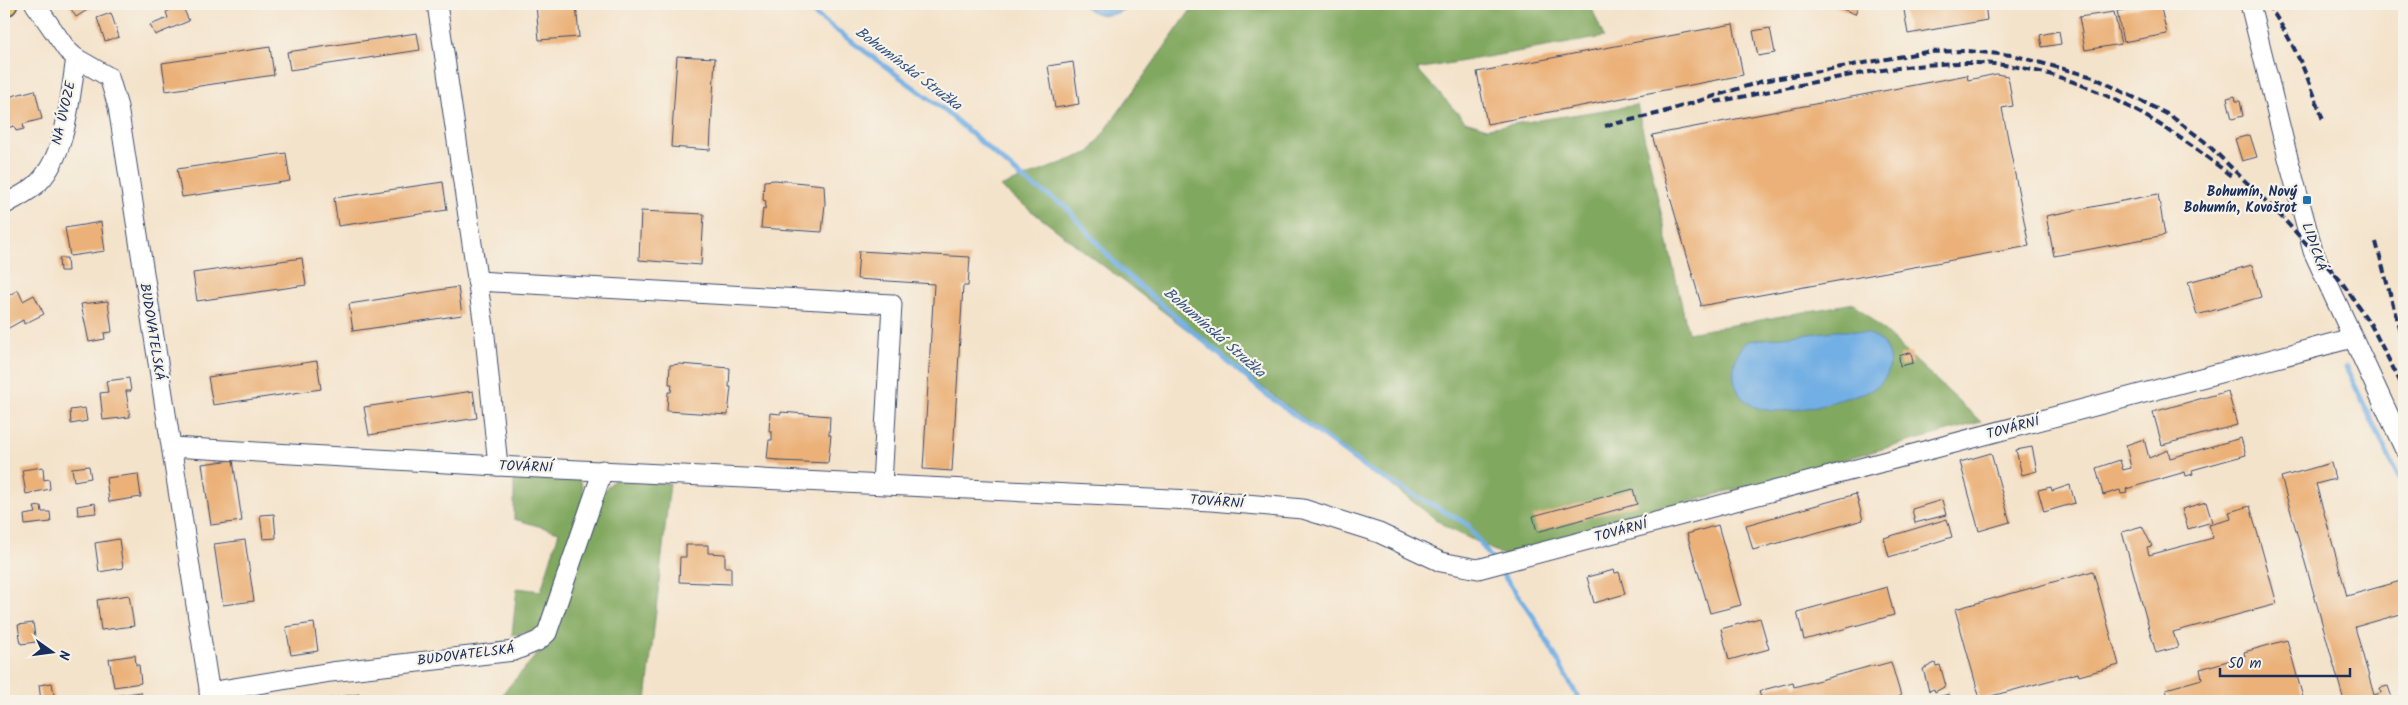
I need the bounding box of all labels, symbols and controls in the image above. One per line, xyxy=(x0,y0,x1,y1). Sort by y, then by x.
water label: Bohumínská Stružka xyxy=(850,21,967,118)
street label: NA ÚVOZE xyxy=(46,78,82,147)
place label: Bohumín, Nový Bohumín, Kovošrot xyxy=(2184,181,2298,219)
marker: Bohumín, Nový Bohumín, Kovošrot xyxy=(2301,194,2313,206)
street label: LIDICKÁ xyxy=(2295,220,2333,274)
street label: BUDOVATELSKÁ xyxy=(133,282,171,382)
water label: Bohumínská Stružka xyxy=(1158,282,1271,385)
street label: TOVÁRNÍ xyxy=(1984,410,2045,446)
street label: TOVÁRNÍ xyxy=(499,455,556,479)
street label: TOVÁRNÍ xyxy=(1189,489,1247,515)
street label: TOVÁRNÍ xyxy=(1592,513,1653,549)
north arrow xyxy=(28,628,78,678)
street label: BUDOVATELSKÁ xyxy=(416,638,516,672)
scale bar xyxy=(2220,645,2350,677)
text: N xyxy=(52,648,75,662)
text: 50 m xyxy=(2228,652,2262,676)

